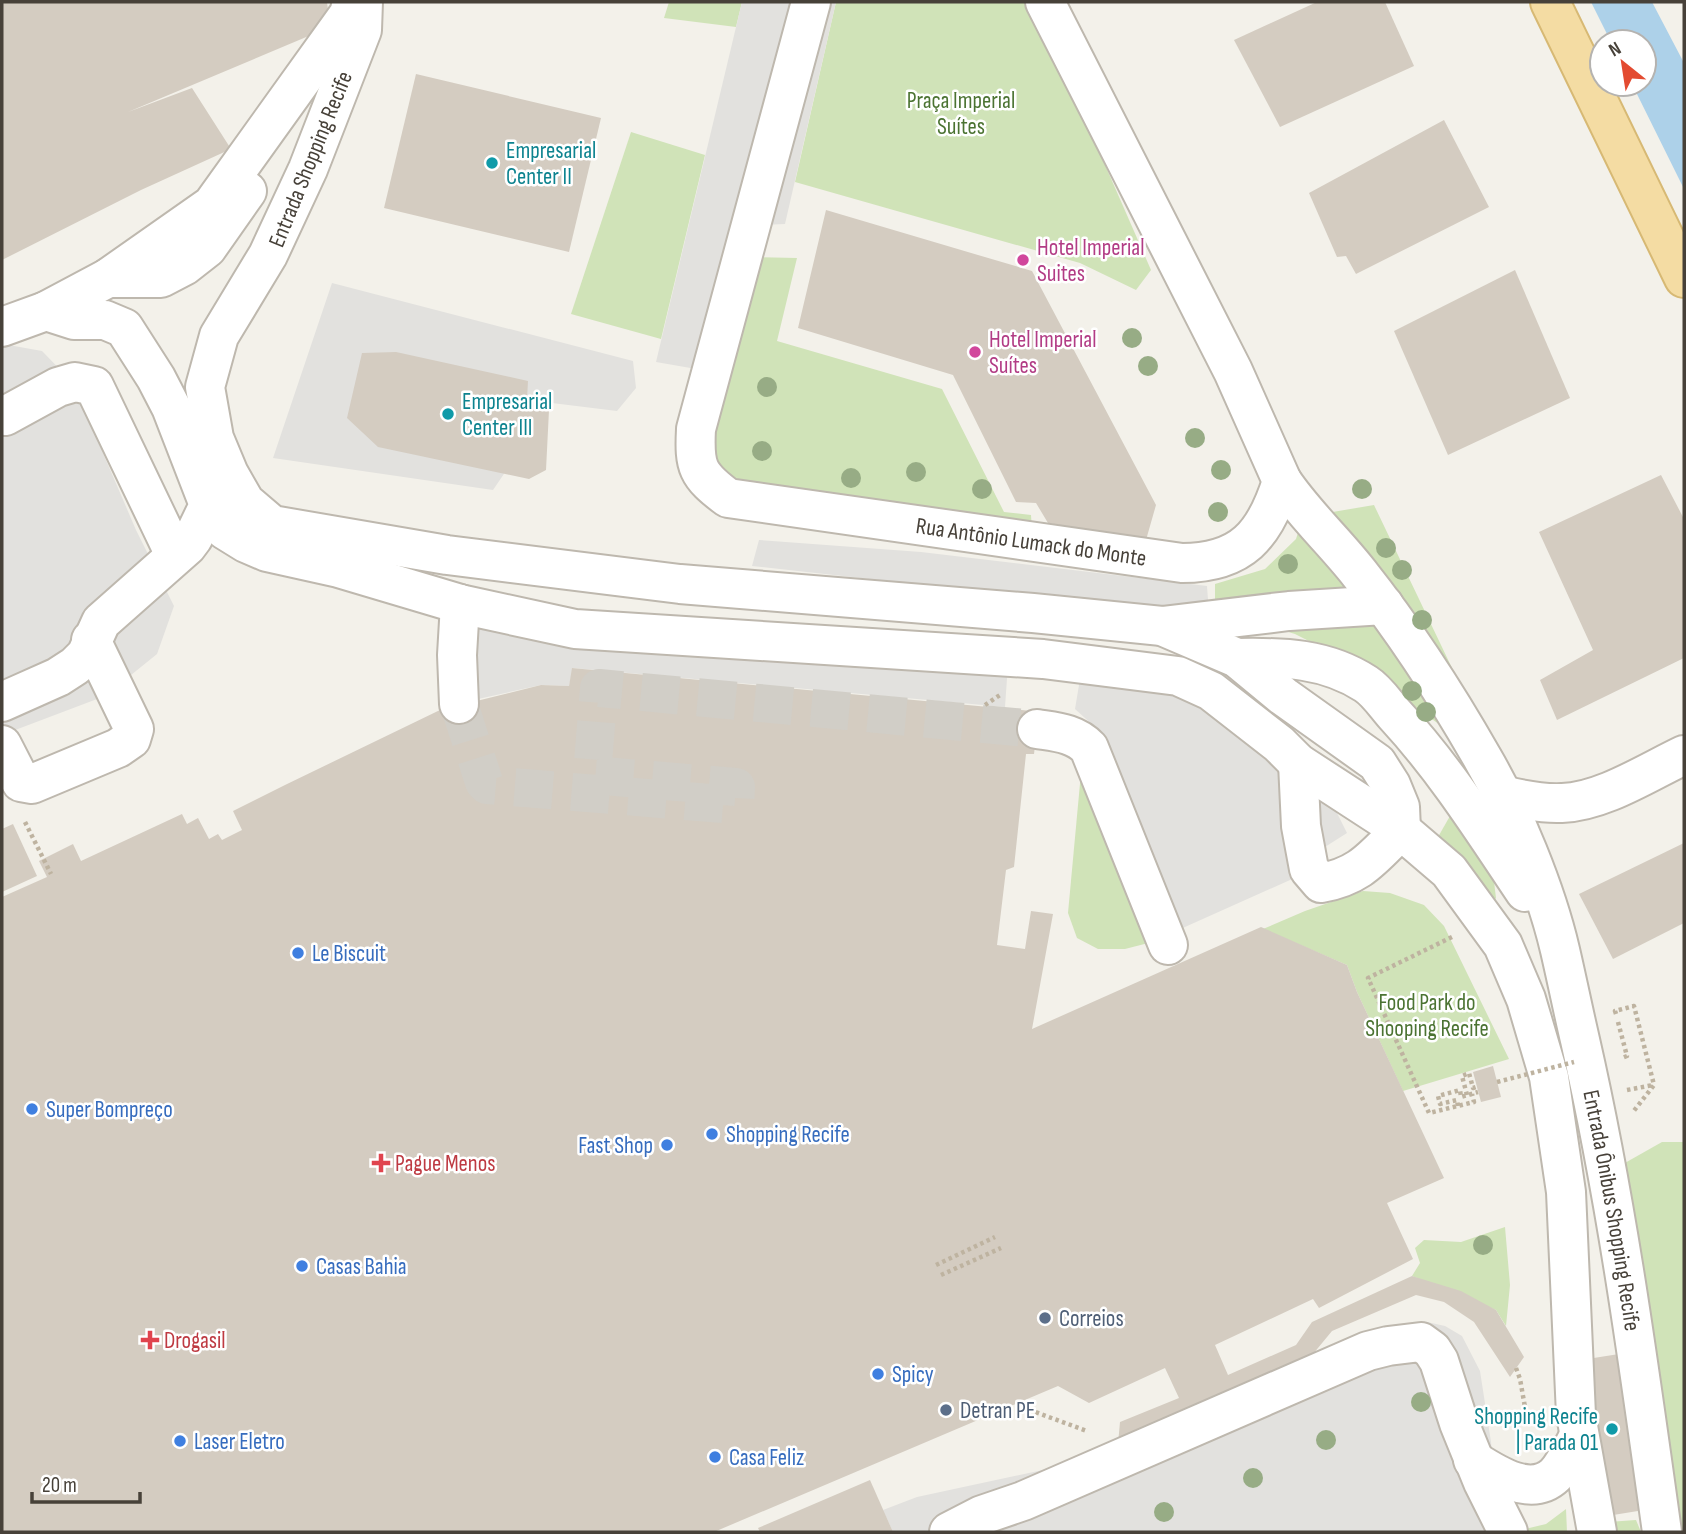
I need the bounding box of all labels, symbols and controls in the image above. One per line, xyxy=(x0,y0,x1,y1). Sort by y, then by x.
north arrow xyxy=(1588,28,1658,98)
text: N xyxy=(1605,37,1625,62)
street label: Entrada Shopping Recife xyxy=(263,67,359,251)
park label: Praça Imperial Suítes xyxy=(907,87,1015,141)
place label: Empresarial Center II xyxy=(506,137,596,191)
marker: Empresarial Center II xyxy=(484,155,500,171)
place label: Hotel Imperial Suites xyxy=(1037,234,1144,288)
marker: Hotel Imperial Suites xyxy=(1015,252,1031,268)
place label: Hotel Imperial Suítes xyxy=(989,326,1096,380)
marker: Hotel Imperial Suítes xyxy=(967,344,983,360)
place label: Empresarial Center III xyxy=(462,388,552,442)
marker: Empresarial Center III xyxy=(440,406,456,422)
street label: Rua Antônio Lumack do Monte xyxy=(914,512,1148,573)
place label: Le Biscuit xyxy=(312,940,386,968)
marker: Le Biscuit xyxy=(290,945,306,961)
park label: Food Park do Shooping Recife xyxy=(1365,989,1489,1043)
street label: Entrada Ônibus Shopping Recife xyxy=(1576,1088,1646,1333)
place label: Super Bompreço xyxy=(46,1096,173,1124)
marker: Super Bompreço xyxy=(24,1101,40,1117)
place label: Shopping Recife xyxy=(726,1121,850,1149)
marker: Shopping Recife xyxy=(704,1126,720,1142)
place label: Fast Shop xyxy=(578,1132,653,1160)
marker: Fast Shop xyxy=(659,1137,675,1153)
place label: Pague Menos xyxy=(395,1150,496,1178)
marker: Pague Menos xyxy=(373,1155,389,1171)
place label: Casas Bahia xyxy=(316,1253,407,1281)
marker: Casas Bahia xyxy=(294,1258,310,1274)
place label: Correios xyxy=(1059,1305,1124,1333)
marker: Correios xyxy=(1037,1310,1053,1326)
place label: Drogasil xyxy=(164,1327,226,1355)
marker: Drogasil xyxy=(142,1332,158,1348)
place label: Spicy xyxy=(892,1361,934,1389)
marker: Spicy xyxy=(870,1366,886,1382)
place label: Detran PE xyxy=(960,1397,1035,1425)
marker: Detran PE xyxy=(938,1402,954,1418)
place label: Shopping Recife | Parada 01 xyxy=(1474,1403,1598,1457)
marker: Shopping Recife | Parada 01 xyxy=(1604,1421,1620,1437)
place label: Laser Eletro xyxy=(194,1428,285,1456)
marker: Laser Eletro xyxy=(172,1433,188,1449)
place label: Casa Feliz xyxy=(729,1444,804,1472)
marker: Casa Feliz xyxy=(707,1449,723,1465)
scale bar xyxy=(32,1460,140,1504)
text: 20 m xyxy=(42,1473,77,1498)

